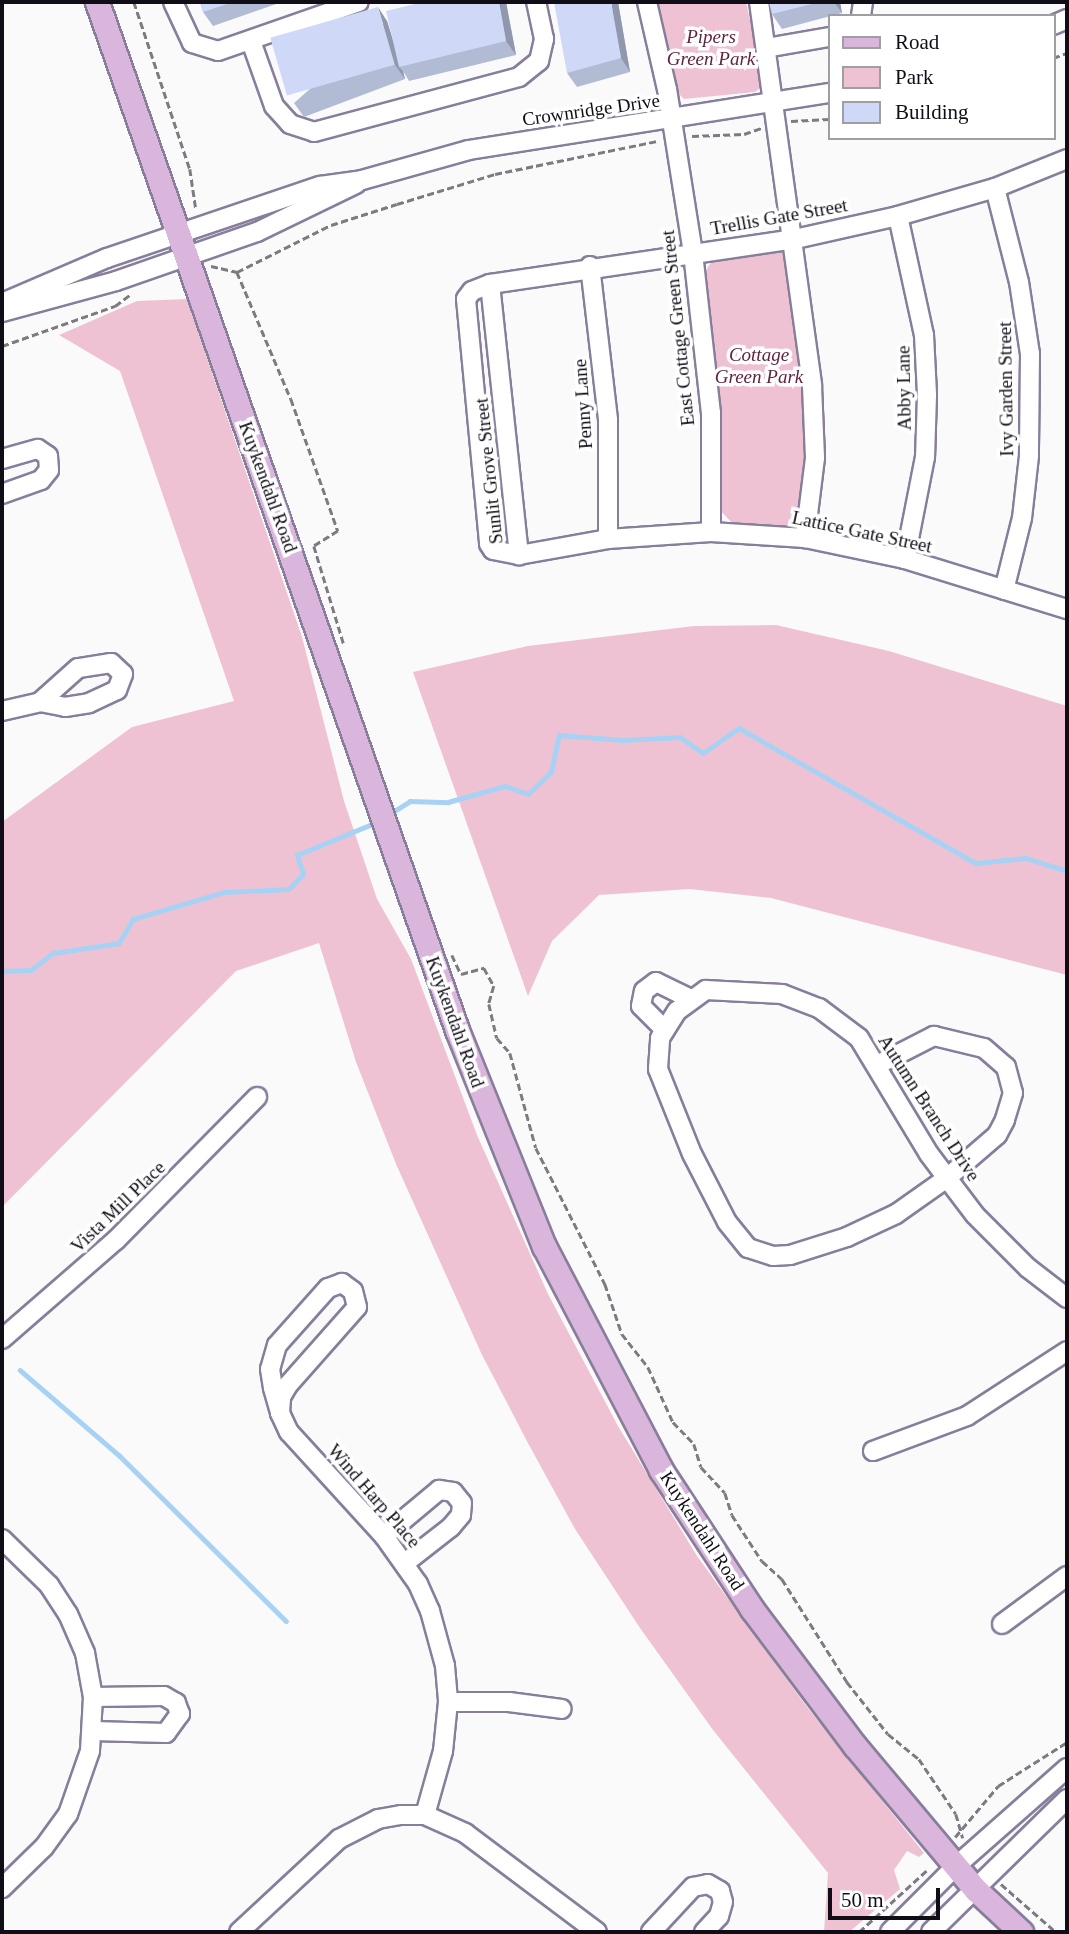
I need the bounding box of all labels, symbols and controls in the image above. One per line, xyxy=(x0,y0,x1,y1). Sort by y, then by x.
legend xyxy=(828,14,1055,140)
park label: Pipers Green Park xyxy=(667,26,755,70)
text: Road xyxy=(895,30,939,54)
text: Park xyxy=(895,65,934,89)
street label: Crownridge Drive xyxy=(521,89,661,131)
text: Building xyxy=(895,100,969,124)
street label: Trellis Gate Street xyxy=(709,194,849,240)
street label: East Cottage Green Street xyxy=(656,229,700,427)
street label: Ivy Garden Street xyxy=(993,321,1019,457)
park label: Cottage Green Park xyxy=(715,344,803,388)
street label: Abby Lane xyxy=(892,345,916,431)
street label: Penny Lane xyxy=(568,358,598,450)
street label: Sunlit Grove Street xyxy=(470,397,508,545)
street label: Kuykendahl Road xyxy=(234,418,302,556)
street label: Lattice Gate Street xyxy=(790,506,934,558)
street label: Kuykendahl Road xyxy=(421,953,489,1091)
street label: Autumn Branch Drive xyxy=(873,1031,985,1185)
street label: Vista Mill Place xyxy=(66,1156,170,1258)
street label: Wind Harp Place xyxy=(323,1439,425,1553)
street label: Kuykendahl Road xyxy=(655,1467,749,1595)
scale bar xyxy=(831,1874,943,1918)
text: 50 m xyxy=(841,1888,884,1912)

